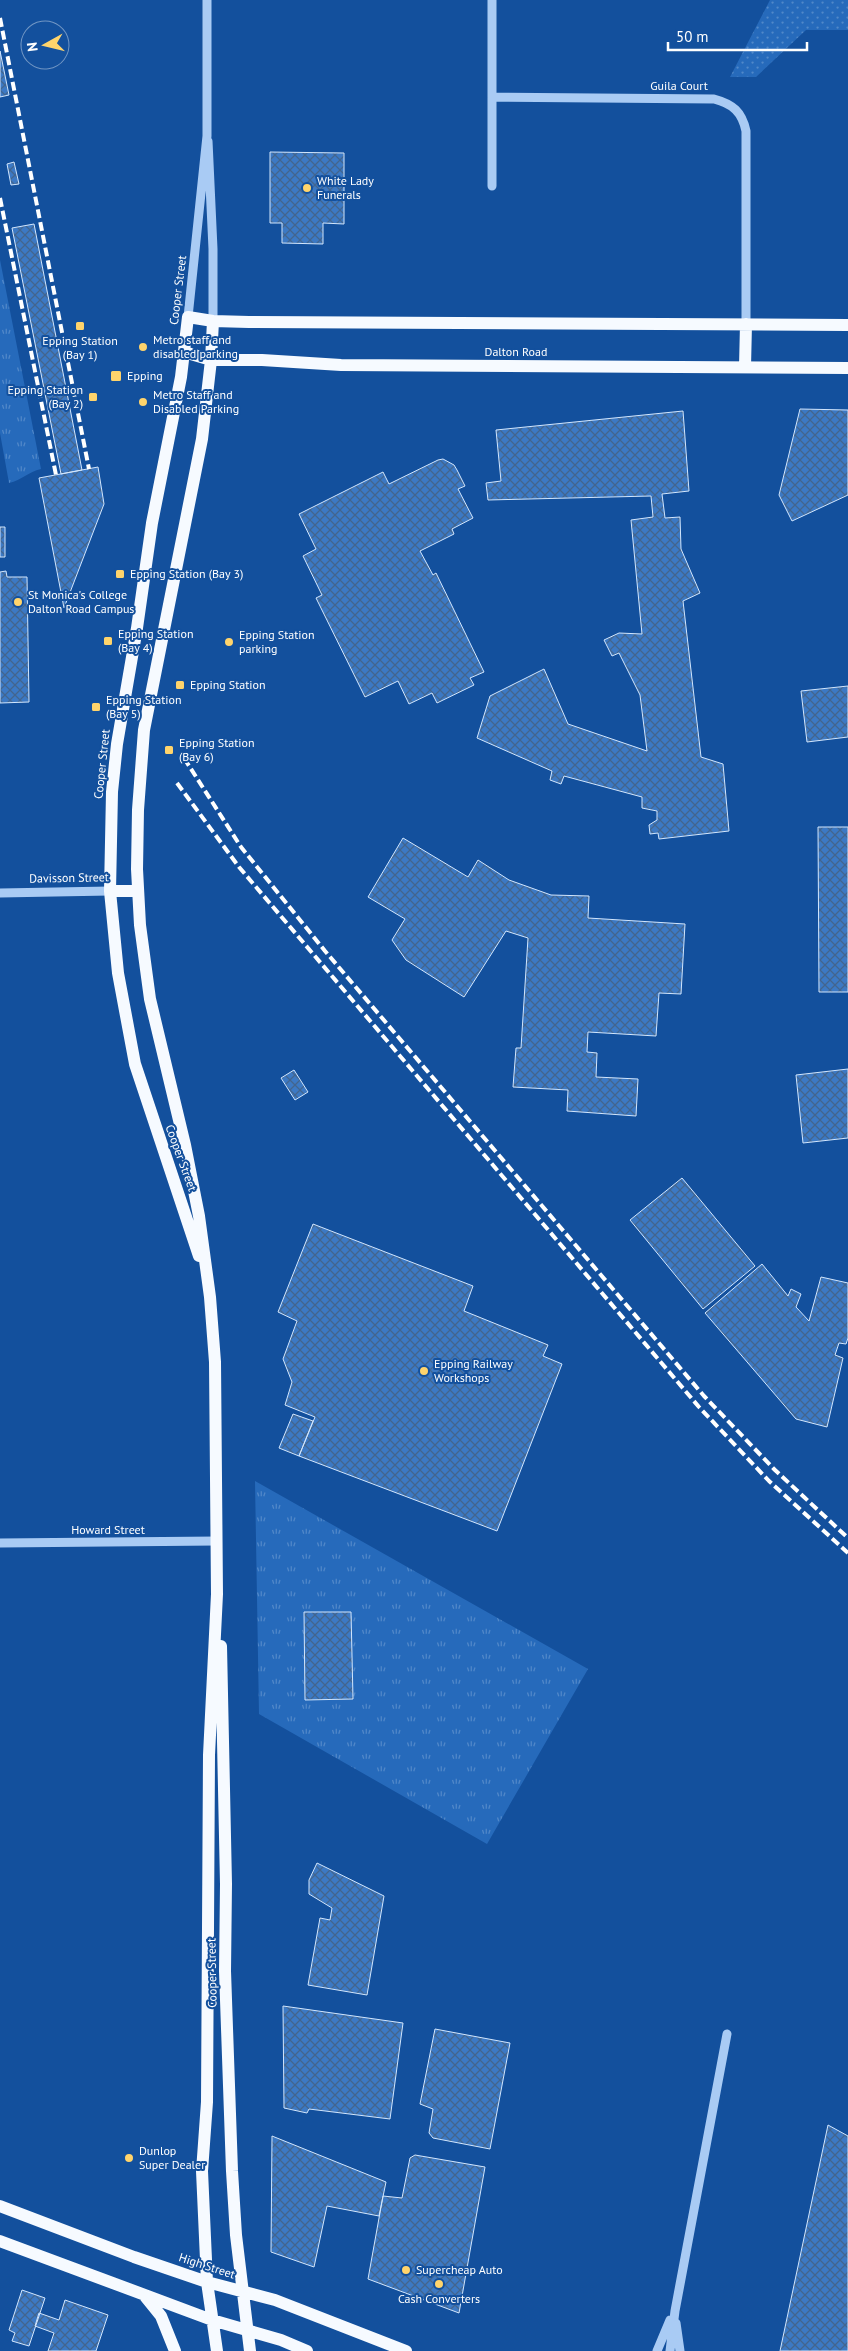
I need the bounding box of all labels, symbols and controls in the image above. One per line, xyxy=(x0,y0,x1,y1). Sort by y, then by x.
north arrow xyxy=(20,20,70,70)
scale bar xyxy=(668,20,807,52)
text: 50 m xyxy=(676,27,709,46)
text: N xyxy=(23,41,42,53)
street label: Guila Court xyxy=(650,78,708,93)
place label: White Lady Funerals xyxy=(317,173,374,202)
marker: White Lady Funerals xyxy=(301,182,313,194)
street label: Cooper Street xyxy=(166,254,189,326)
marker: Epping Station (Bay 1) xyxy=(74,320,86,332)
place label: Metro staff and disabled parking xyxy=(153,332,238,361)
place label: Epping Station (Bay 1) xyxy=(42,333,118,362)
marker: Metro staff and disabled parking xyxy=(137,341,149,353)
street label: Dalton Road xyxy=(485,344,547,359)
place label: Epping xyxy=(127,368,163,383)
marker: Epping xyxy=(109,369,123,383)
place label: Epping Station (Bay 2) xyxy=(7,382,83,411)
place label: Metro Staff and Disabled Parking xyxy=(153,387,239,416)
marker: Epping Station (Bay 2) xyxy=(87,391,99,403)
marker: Metro Staff and Disabled Parking xyxy=(137,396,149,408)
place label: Epping Station (Bay 3) xyxy=(130,566,243,581)
marker: Epping Station (Bay 3) xyxy=(114,568,126,580)
place label: St Monica's College Dalton Road Campus xyxy=(28,587,134,616)
marker: St Monica's College Dalton Road Campus xyxy=(12,596,24,608)
place label: Epping Station (Bay 4) xyxy=(118,626,194,655)
place label: Epping Station parking xyxy=(239,627,315,656)
marker: Epping Station (Bay 4) xyxy=(102,635,114,647)
marker: Epping Station parking xyxy=(223,636,235,648)
place label: Epping Station xyxy=(190,677,266,692)
marker: Epping Station xyxy=(174,679,186,691)
place label: Epping Station (Bay 5) xyxy=(106,692,182,721)
marker: Epping Station (Bay 5) xyxy=(90,701,102,713)
street label: Cooper Street xyxy=(90,728,113,799)
place label: Epping Station (Bay 6) xyxy=(179,735,255,764)
marker: Epping Station (Bay 6) xyxy=(163,744,175,756)
street label: Davisson Street xyxy=(29,869,109,886)
street label: Cooper Street xyxy=(162,1122,200,1193)
place label: Epping Railway Workshops xyxy=(434,1356,513,1385)
marker: Epping Railway Workshops xyxy=(418,1365,430,1377)
street label: Howard Street xyxy=(71,1522,145,1537)
street label: Cooper Street xyxy=(203,1938,220,2008)
place label: Dunlop Super Dealer xyxy=(139,2143,205,2172)
marker: Dunlop Super Dealer xyxy=(123,2152,135,2164)
street label: High Street xyxy=(177,2249,237,2282)
place label: Supercheap Auto xyxy=(416,2262,503,2277)
marker: Supercheap Auto xyxy=(400,2264,412,2276)
marker: Cash Converters xyxy=(433,2278,445,2290)
place label: Cash Converters xyxy=(398,2291,480,2306)

